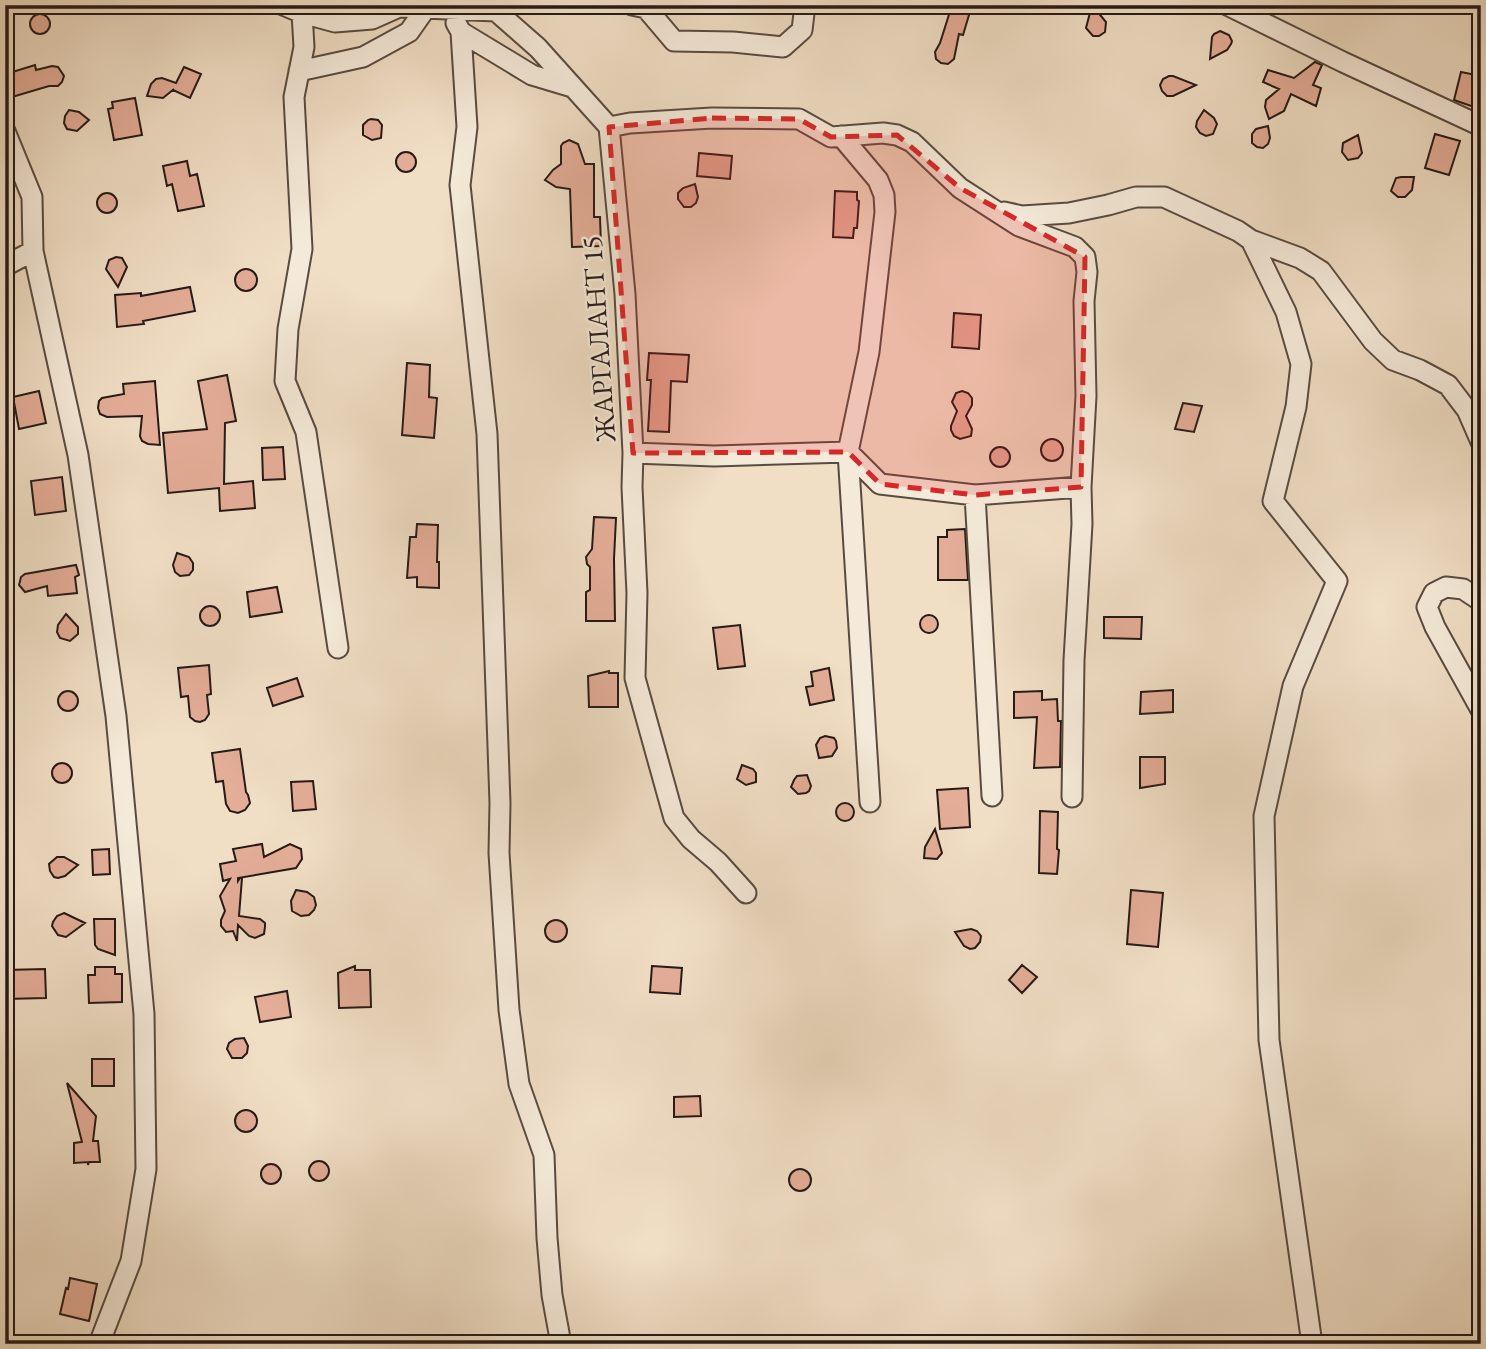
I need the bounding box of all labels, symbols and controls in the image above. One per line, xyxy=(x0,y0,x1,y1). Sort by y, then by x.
street label: ЖАРГАЛАНТ 15 xyxy=(573,234,623,445)

